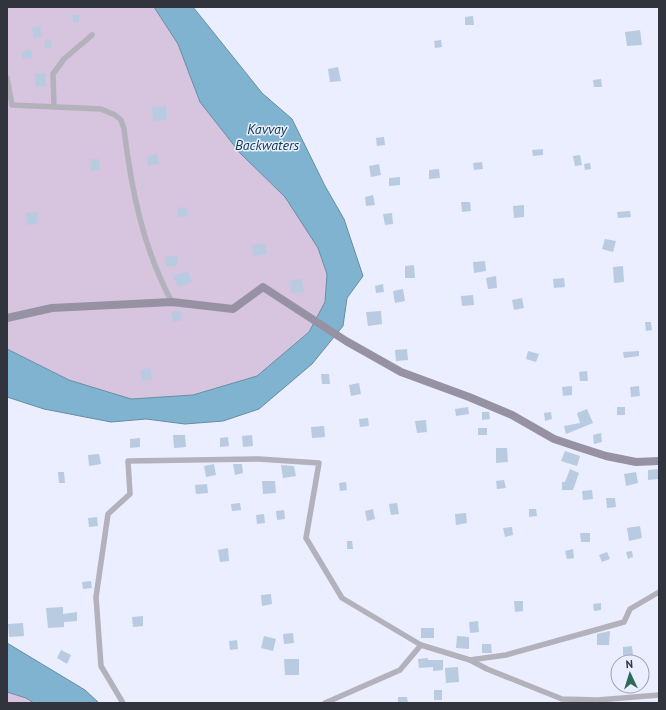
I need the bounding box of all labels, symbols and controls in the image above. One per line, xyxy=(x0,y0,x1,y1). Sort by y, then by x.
water label: Kavvay Backwaters xyxy=(235,120,300,154)
north arrow xyxy=(610,654,650,694)
text: N xyxy=(625,657,633,671)

